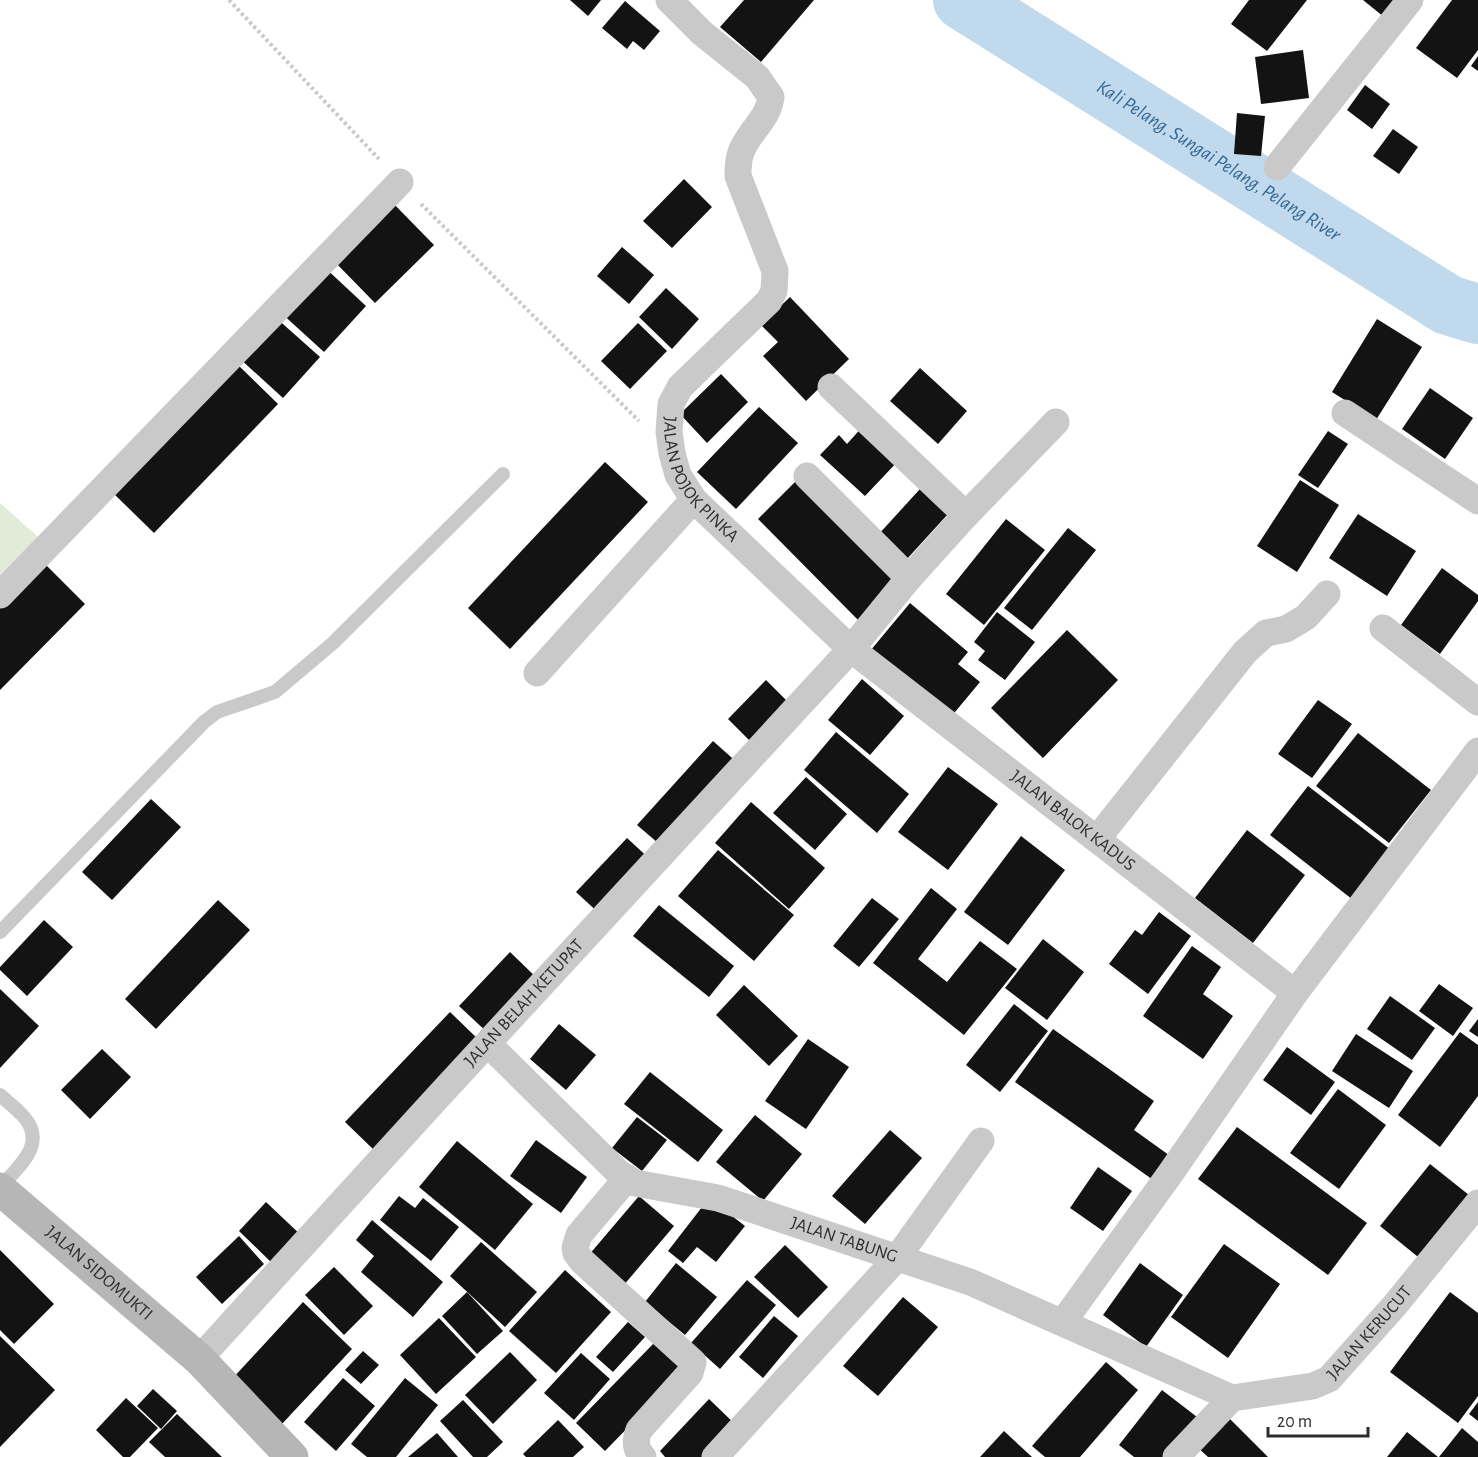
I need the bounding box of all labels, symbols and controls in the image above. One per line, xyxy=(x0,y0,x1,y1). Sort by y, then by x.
water label: Kali Pelang, Sungai Pelang, Pelang River xyxy=(1093,77,1345,245)
street label: JALAN POJOK PINKA xyxy=(660,416,742,546)
street label: JALAN BALOK KADUS xyxy=(1007,767,1138,875)
street label: JALAN BELAH KETUPAT xyxy=(461,936,587,1070)
street label: JALAN TABUNG xyxy=(789,1214,900,1266)
street label: JALAN SIDOMUKTI xyxy=(42,1223,156,1324)
street label: JALAN KERUCUT xyxy=(1324,1283,1415,1383)
scale bar xyxy=(1268,1400,1368,1438)
text: 20 m xyxy=(1277,1413,1312,1431)

